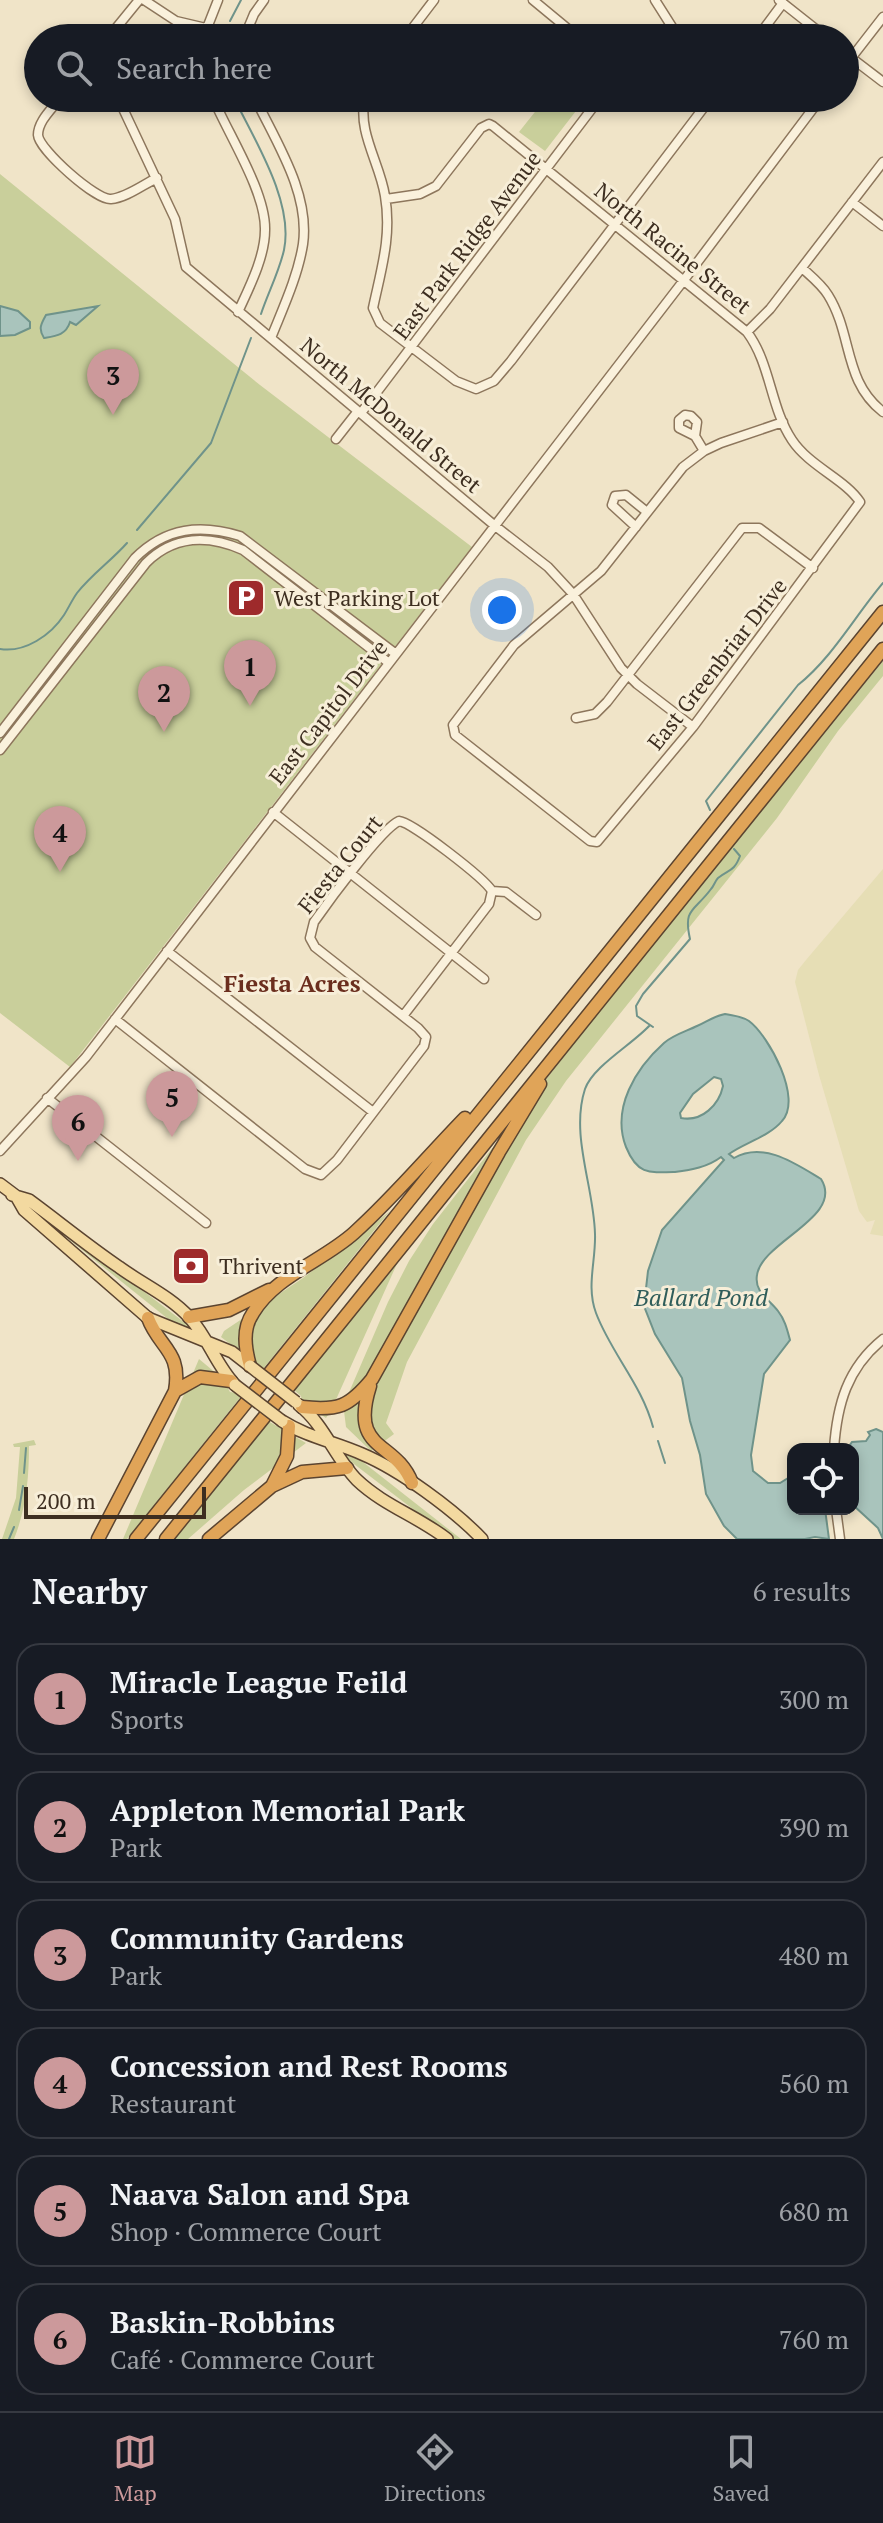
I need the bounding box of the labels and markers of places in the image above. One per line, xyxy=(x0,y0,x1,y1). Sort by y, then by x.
pin: 3 xyxy=(87,349,139,415)
parking icon: West Parking Lot xyxy=(225,577,267,619)
place label: West Parking Lot xyxy=(274,583,440,612)
pin: 1 xyxy=(224,640,276,706)
pin: 2 xyxy=(138,666,190,732)
pin: 4 xyxy=(34,806,86,872)
pin: 5 xyxy=(146,1071,198,1137)
pin: 6 xyxy=(52,1095,104,1161)
bank icon: Thrivent xyxy=(170,1245,212,1287)
place label: Thrivent xyxy=(219,1251,304,1280)

